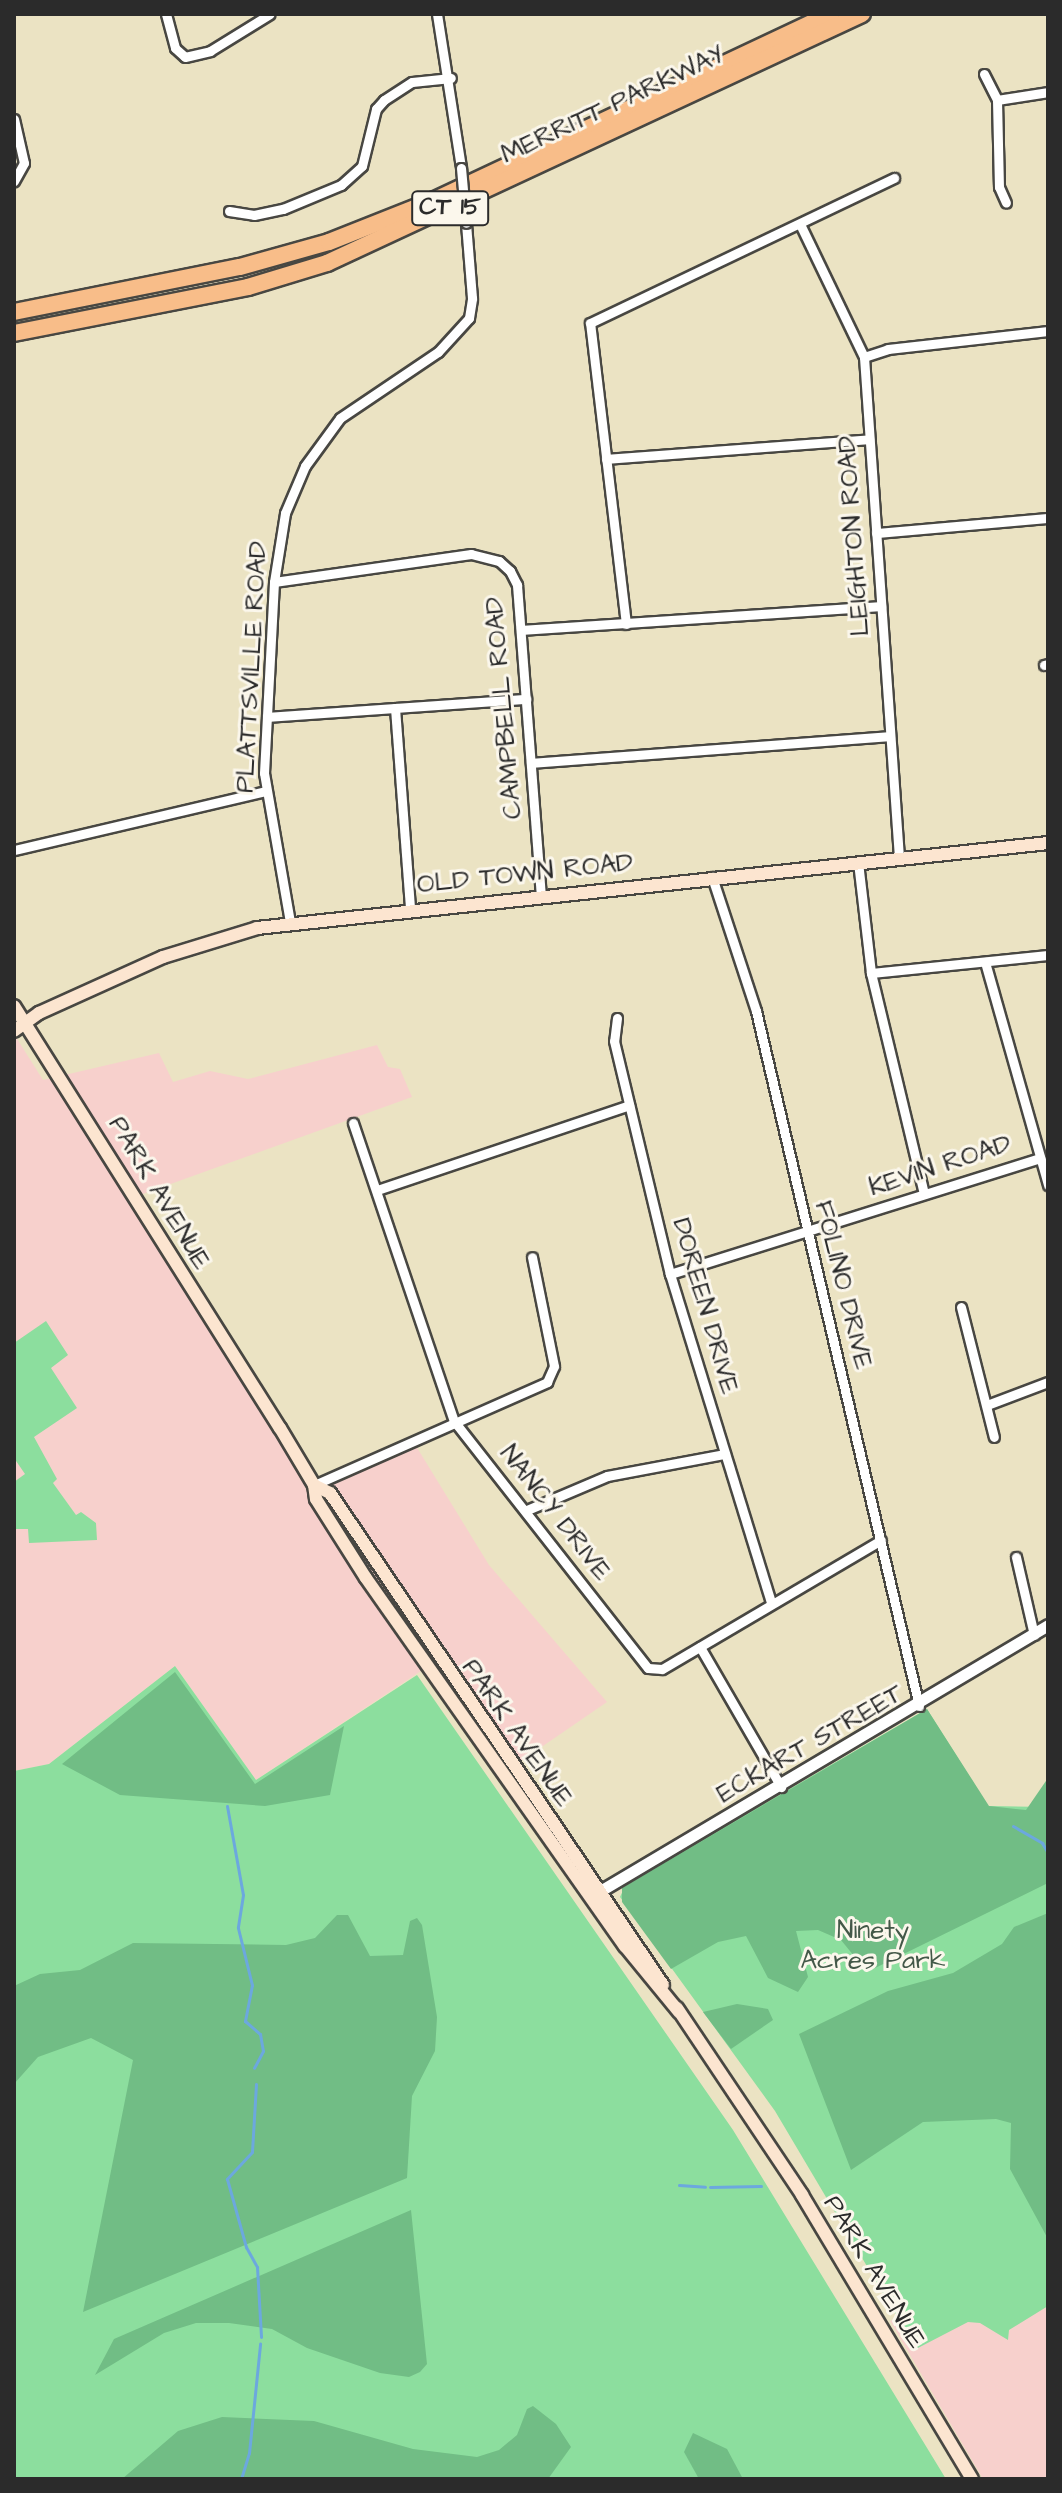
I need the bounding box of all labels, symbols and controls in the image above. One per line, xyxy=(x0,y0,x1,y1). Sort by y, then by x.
street label: MERRITT PARKWAY xyxy=(496,39,730,171)
road number: CT 15 xyxy=(410,188,490,228)
street label: LEIGHTON ROAD xyxy=(831,435,877,637)
street label: PLATTSVILLE ROAD xyxy=(230,540,274,794)
street label: CAMPBELL ROAD xyxy=(479,596,529,820)
street label: OLD TOWN ROAD xyxy=(415,847,635,901)
street label: PARK AVENUE xyxy=(101,1111,217,1275)
street label: KEVIN ROAD xyxy=(865,1128,1015,1204)
street label: FOLINO DRIVE xyxy=(807,1198,879,1372)
street label: DOREEN DRIVE xyxy=(665,1215,745,1397)
street label: NANCY DRIVE xyxy=(493,1439,617,1587)
street label: PARK AVENUE xyxy=(455,1653,579,1813)
street label: ECKART STREET xyxy=(711,1678,909,1810)
park label: Ninety Acres Park xyxy=(800,1915,946,1976)
street label: PARK AVENUE xyxy=(816,2190,932,2354)

